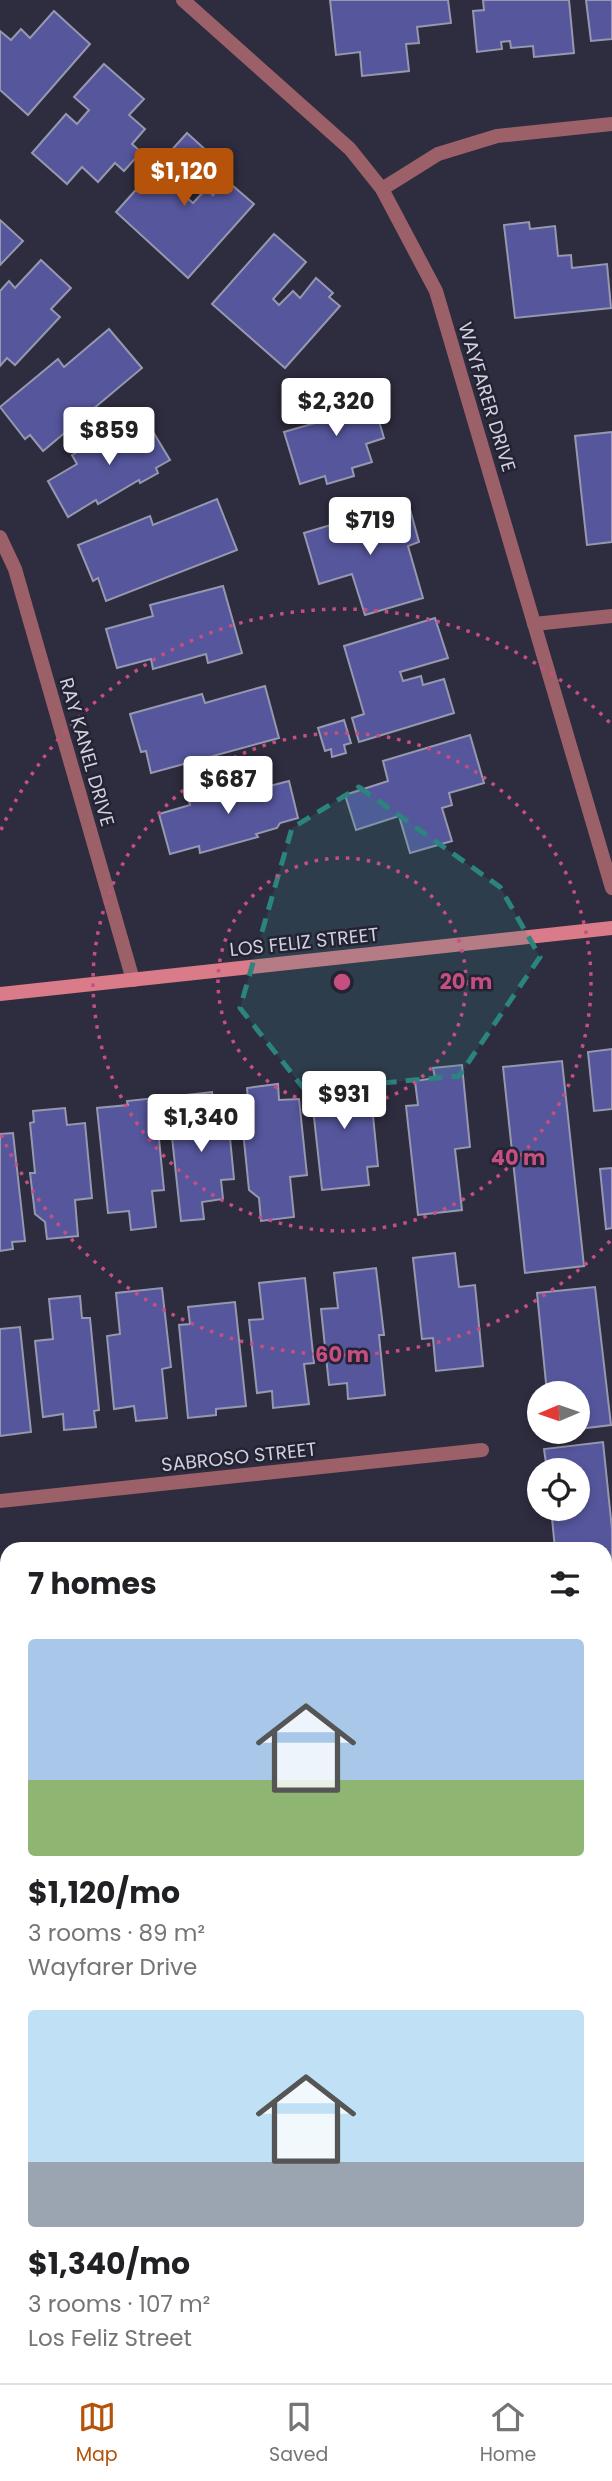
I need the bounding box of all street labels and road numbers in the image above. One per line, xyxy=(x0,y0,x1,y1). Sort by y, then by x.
street label: WAYFARER DRIVE xyxy=(451,319,523,475)
street label: RAY KANEL DRIVE xyxy=(53,675,121,829)
street label: LOS FELIZ STREET xyxy=(228,921,380,963)
street label: SABROSO STREET xyxy=(160,1435,318,1479)

